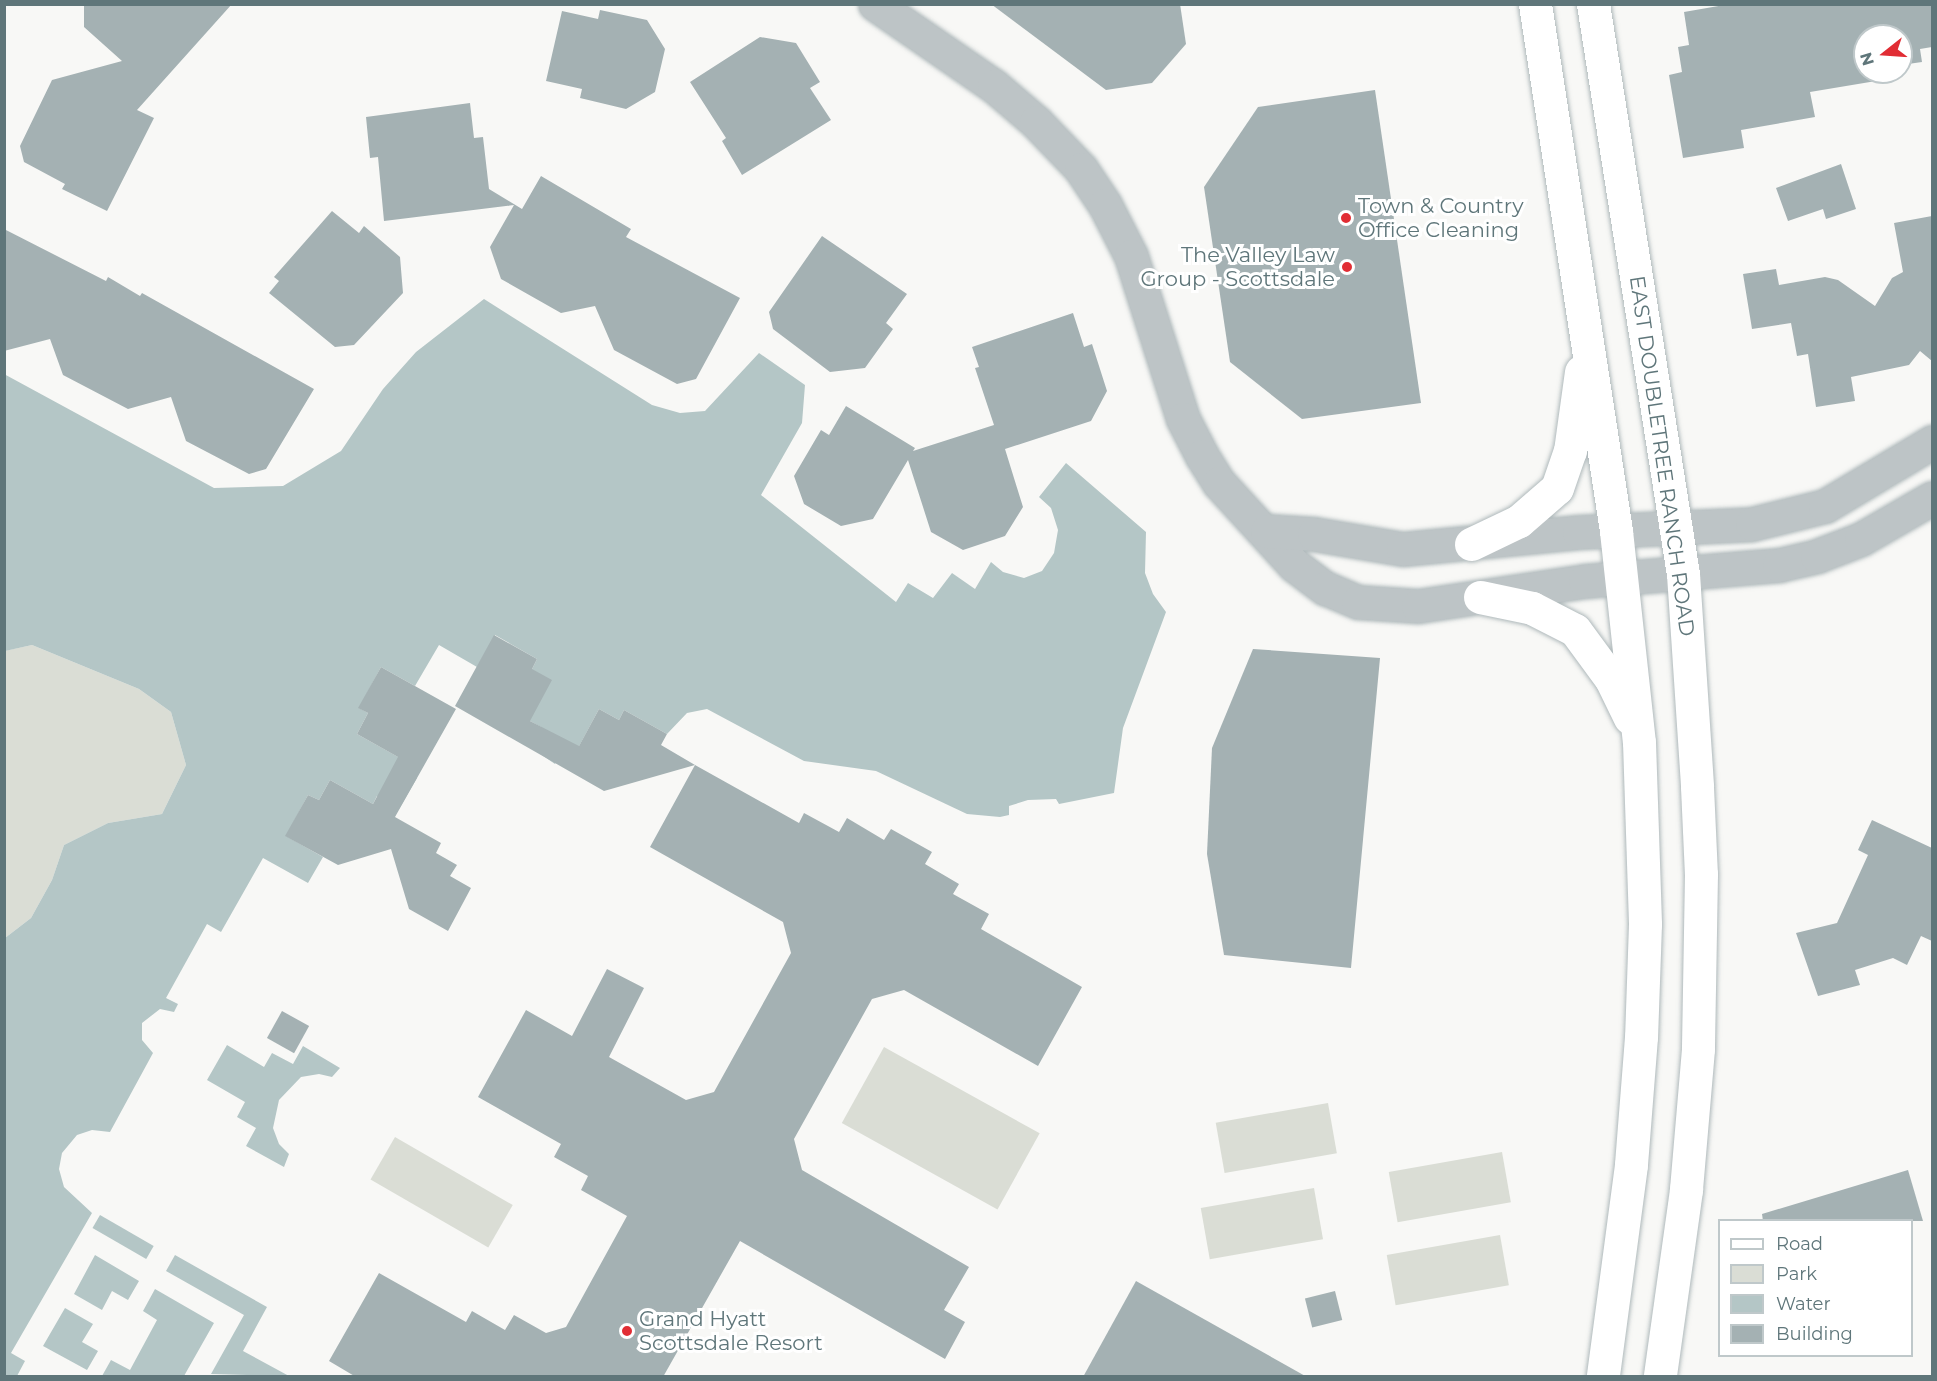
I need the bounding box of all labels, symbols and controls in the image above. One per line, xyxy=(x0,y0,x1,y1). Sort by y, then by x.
north arrow xyxy=(1853,24,1913,84)
text: N xyxy=(1856,50,1878,68)
place label: Town & Country Office Cleaning xyxy=(1358,193,1524,243)
marker: Town & Country Office Cleaning xyxy=(1339,211,1353,225)
place label: The Valley Law Group - Scottsdale xyxy=(1140,242,1335,292)
marker: The Valley Law Group - Scottsdale xyxy=(1340,260,1354,274)
street label: EAST DOUBLETREE RANCH ROAD xyxy=(1624,274,1700,638)
legend xyxy=(1718,1219,1913,1357)
text: Road xyxy=(1776,1233,1823,1255)
text: Park xyxy=(1776,1263,1817,1285)
text: Water xyxy=(1776,1293,1831,1315)
place label: Grand Hyatt Scottsdale Resort xyxy=(639,1306,823,1356)
text: Building xyxy=(1776,1323,1853,1345)
marker: Grand Hyatt Scottsdale Resort xyxy=(620,1324,634,1338)

